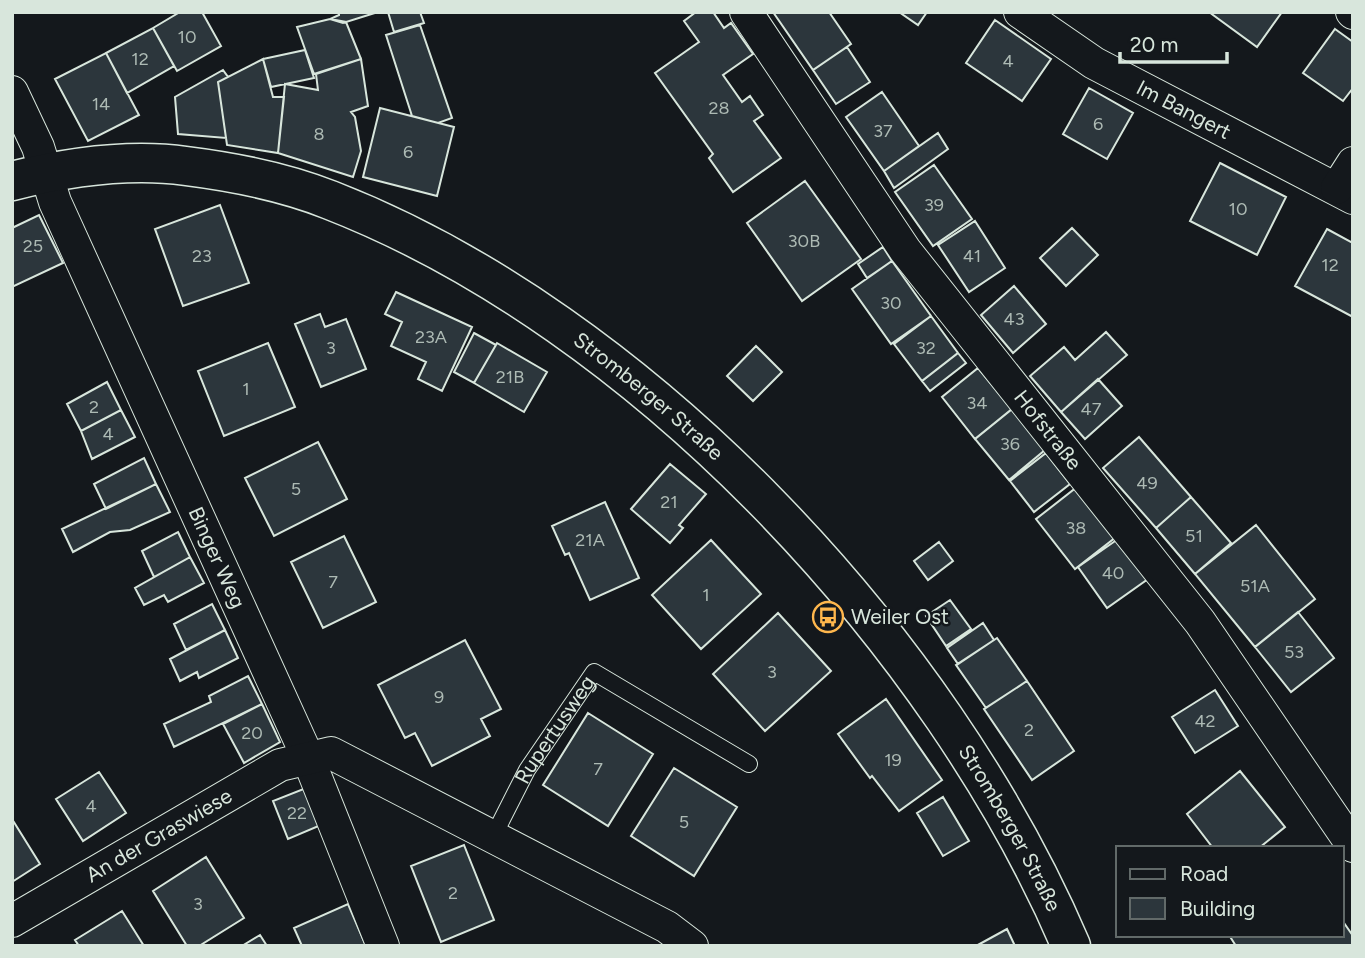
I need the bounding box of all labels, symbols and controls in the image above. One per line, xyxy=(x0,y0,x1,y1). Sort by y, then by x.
scale bar xyxy=(1120,21,1227,65)
house number: 10 xyxy=(178,26,196,48)
text: 20 m xyxy=(1130,32,1178,57)
house number: 12 xyxy=(131,48,149,70)
house number: 4 xyxy=(1002,50,1014,72)
street label: Im Bangert xyxy=(1133,74,1235,144)
house number: 14 xyxy=(92,93,110,115)
house number: 28 xyxy=(708,97,730,119)
house number: 6 xyxy=(1093,113,1103,135)
house number: 37 xyxy=(873,120,893,142)
house number: 8 xyxy=(313,123,325,145)
house number: 6 xyxy=(403,141,413,163)
house number: 39 xyxy=(924,194,944,216)
house number: 10 xyxy=(1229,198,1247,220)
house number: 30B xyxy=(788,230,820,252)
house number: 25 xyxy=(23,235,43,257)
house number: 23 xyxy=(192,245,212,267)
house number: 41 xyxy=(963,245,981,267)
house number: 12 xyxy=(1321,254,1339,276)
house number: 30 xyxy=(880,292,902,314)
house number: 43 xyxy=(1004,308,1024,330)
house number: 23A xyxy=(415,326,447,348)
street label: Stromberger Straße xyxy=(569,327,729,465)
house number: 3 xyxy=(326,337,336,359)
house number: 32 xyxy=(916,337,936,359)
house number: 21B xyxy=(496,366,524,388)
house number: 1 xyxy=(242,378,250,400)
street label: Hofstraße xyxy=(1009,385,1087,475)
house number: 34 xyxy=(967,392,987,414)
house number: 2 xyxy=(89,396,99,418)
house number: 47 xyxy=(1081,398,1102,420)
house number: 4 xyxy=(102,423,114,445)
house number: 36 xyxy=(1000,433,1020,455)
house number: 49 xyxy=(1136,472,1158,494)
house number: 5 xyxy=(291,478,301,500)
house number: 21 xyxy=(660,491,678,513)
street label: Binger Weg xyxy=(183,503,251,612)
house number: 38 xyxy=(1066,517,1086,539)
house number: 51 xyxy=(1185,525,1203,547)
house number: 21A xyxy=(575,529,605,551)
house number: 40 xyxy=(1102,562,1124,584)
house number: 7 xyxy=(328,571,338,593)
house number: 51A xyxy=(1240,575,1270,597)
house number: 1 xyxy=(702,584,710,606)
bus stop icon: Weiler Ost xyxy=(811,600,845,634)
place label: Weiler Ost xyxy=(851,604,949,629)
house number: 53 xyxy=(1284,641,1304,663)
house number: 3 xyxy=(767,661,777,683)
street label: Rupertusweg xyxy=(509,671,600,788)
house number: 9 xyxy=(434,686,444,708)
house number: 42 xyxy=(1194,710,1216,732)
house number: 2 xyxy=(1024,719,1034,741)
house number: 20 xyxy=(241,722,263,744)
street label: Stromberger Straße xyxy=(954,740,1067,915)
house number: 19 xyxy=(884,749,902,771)
house number: 7 xyxy=(593,758,603,780)
street label: An der Graswiese xyxy=(81,783,236,887)
house number: 4 xyxy=(85,795,97,817)
house number: 22 xyxy=(287,802,307,824)
house number: 5 xyxy=(679,811,689,833)
legend xyxy=(1116,846,1344,937)
text: Road xyxy=(1180,861,1228,886)
house number: 2 xyxy=(448,882,458,904)
house number: 3 xyxy=(193,893,203,915)
text: Building xyxy=(1180,896,1255,921)

